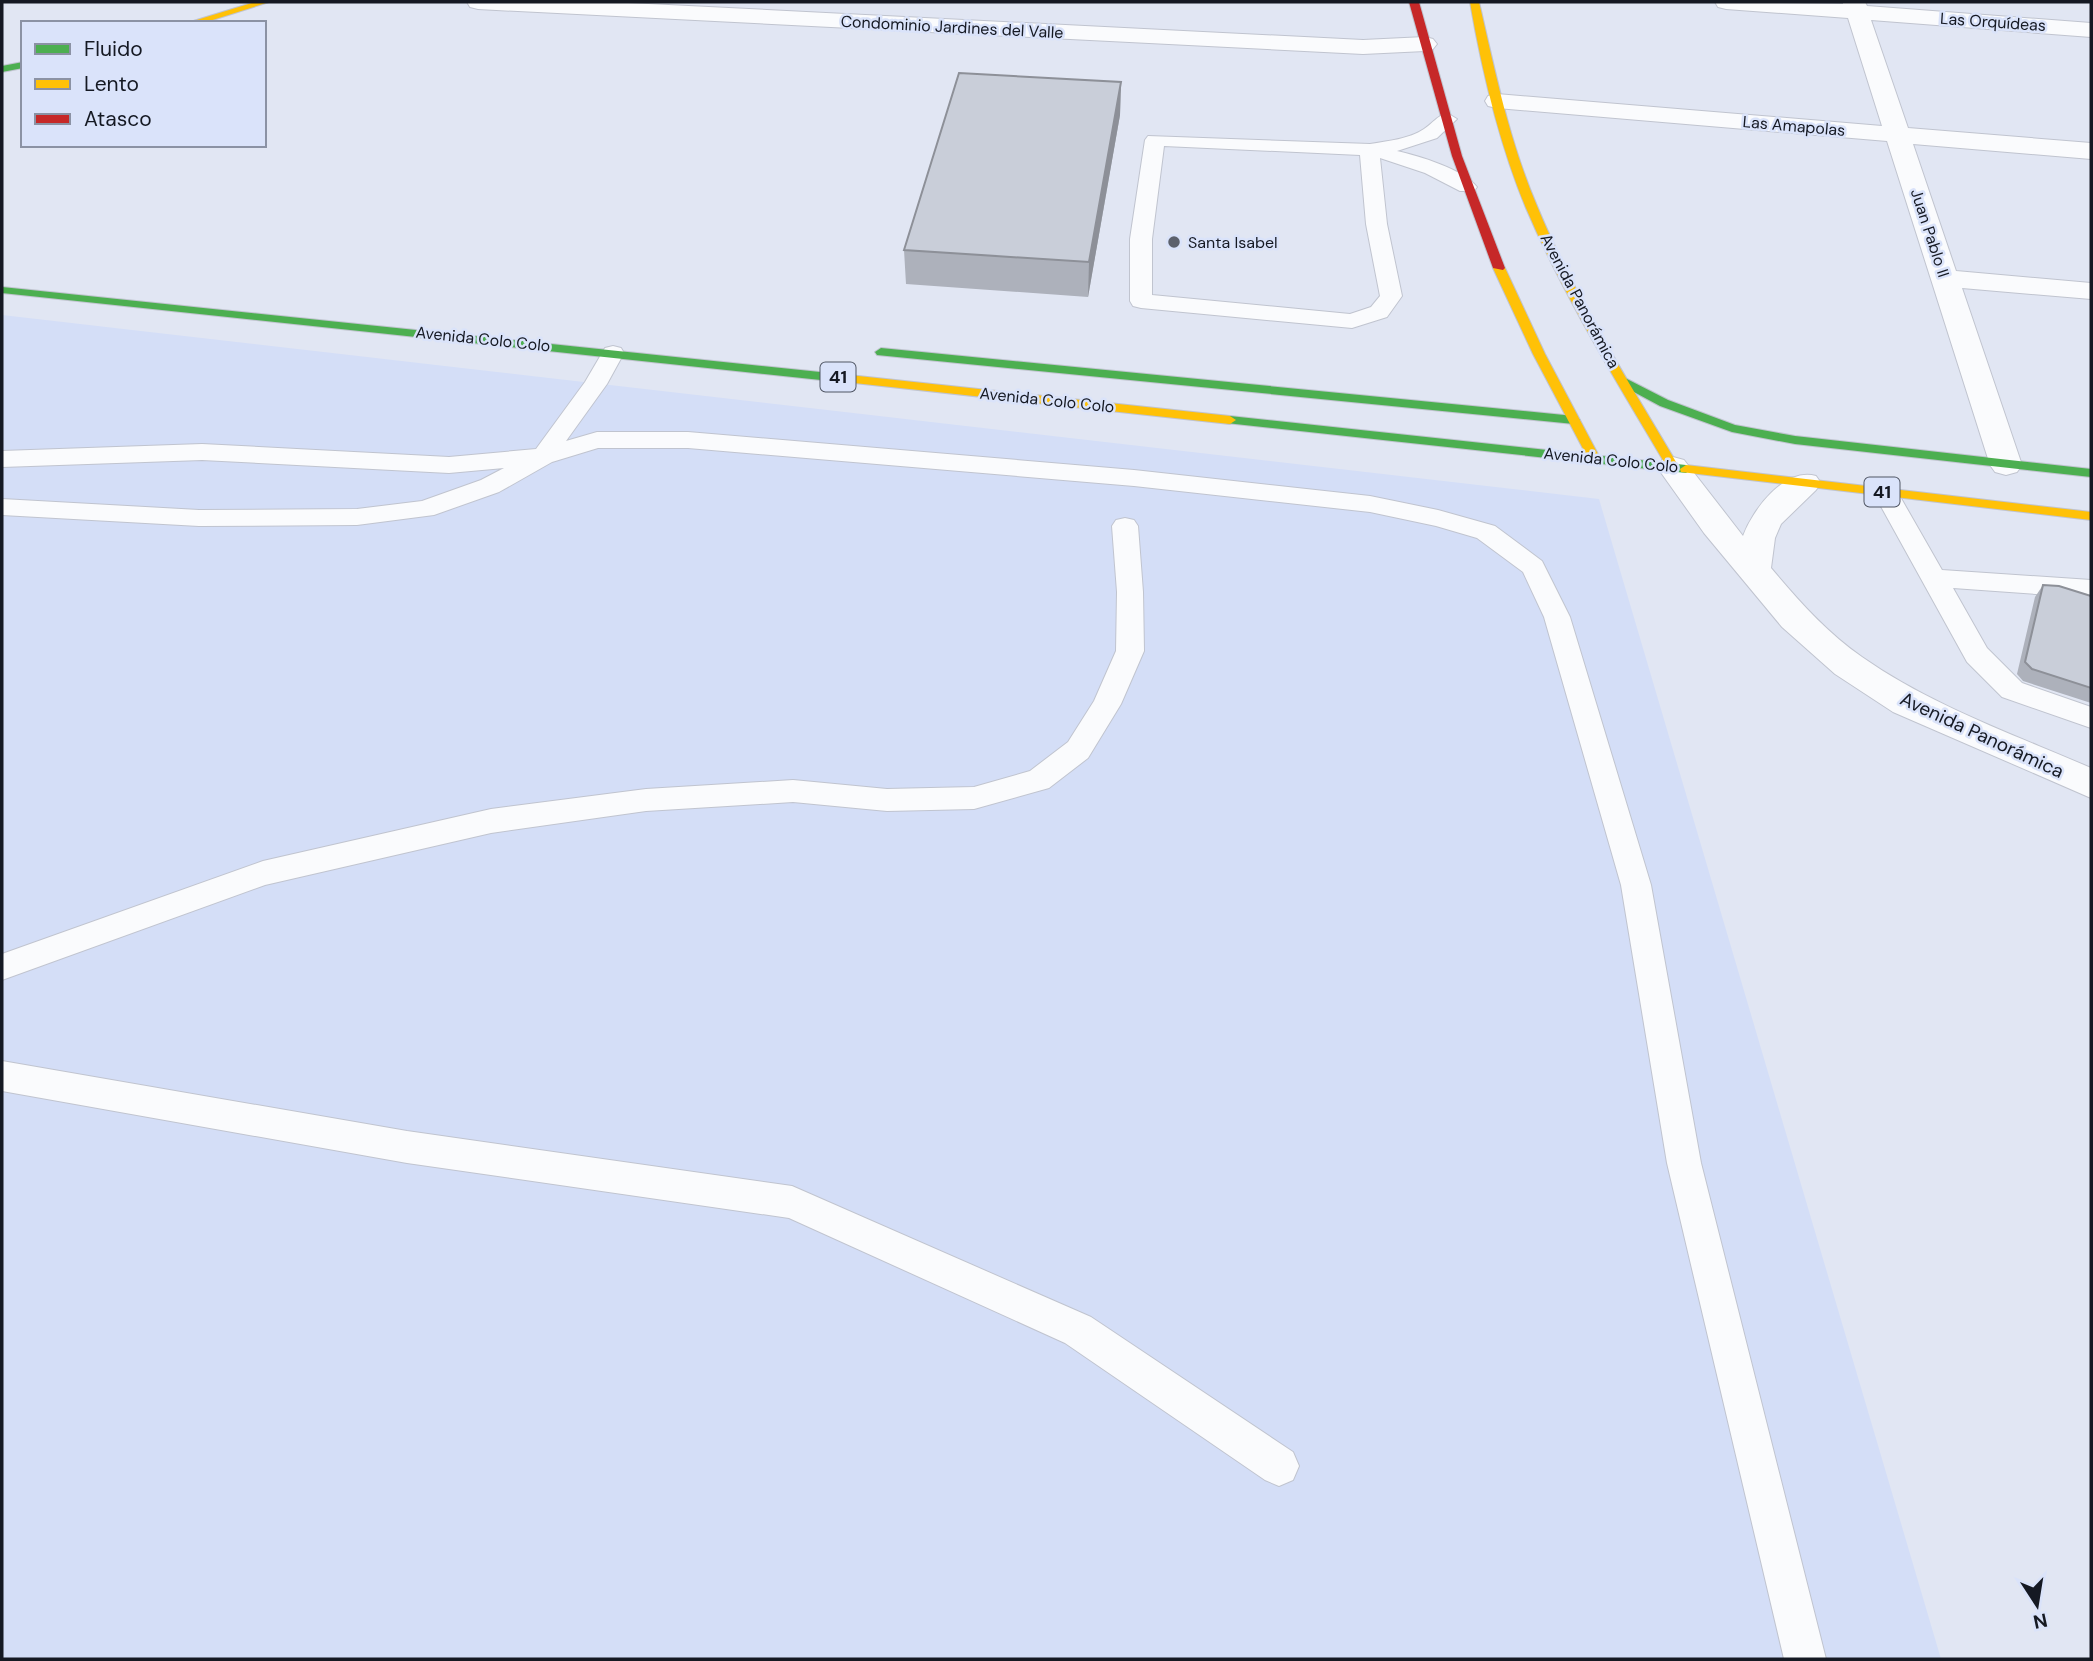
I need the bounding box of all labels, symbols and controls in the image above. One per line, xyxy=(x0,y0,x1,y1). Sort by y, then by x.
street label: Las Orquídeas xyxy=(1939,8,2047,36)
street label: Condominio Jardines del Valle xyxy=(840,11,1064,43)
legend xyxy=(21,21,266,147)
text: Fluido xyxy=(84,35,143,63)
text: Lento xyxy=(84,70,139,98)
text: Atasco xyxy=(84,105,152,133)
street label: Las Amapolas xyxy=(1742,111,1846,141)
street label: Juan Pablo II xyxy=(1906,186,1954,280)
street label: Avenida Panorámica xyxy=(1536,230,1624,372)
place label: Santa Isabel xyxy=(1188,232,1278,253)
marker: Santa Isabel xyxy=(1166,234,1182,250)
street label: Avenida Colo Colo xyxy=(415,321,551,357)
road number: 41 xyxy=(820,362,856,391)
street label: Avenida Colo Colo xyxy=(979,382,1115,418)
street label: Avenida Colo Colo xyxy=(1543,442,1679,478)
road number: 41 xyxy=(1864,478,1899,506)
street label: Avenida Panorámica xyxy=(1896,686,2068,784)
north arrow xyxy=(2002,1570,2072,1640)
text: N xyxy=(2031,1607,2050,1635)

